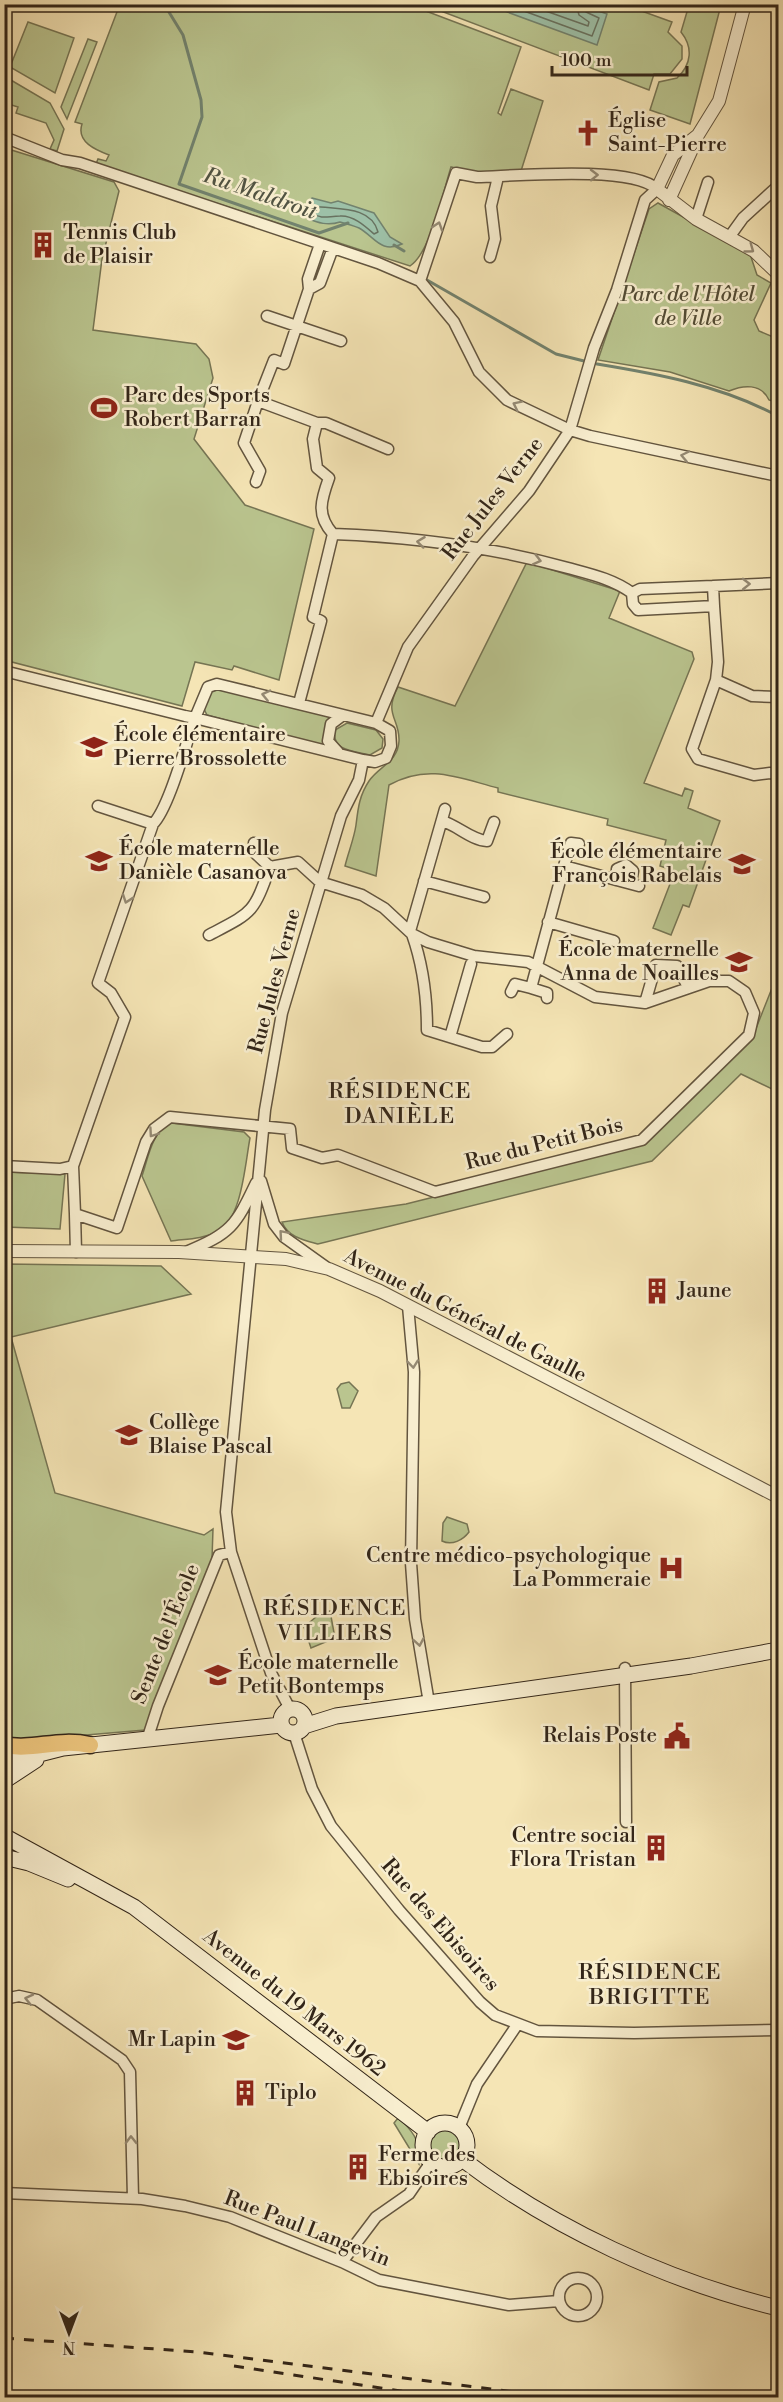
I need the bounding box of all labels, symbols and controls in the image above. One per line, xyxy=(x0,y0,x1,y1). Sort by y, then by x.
scale bar xyxy=(552,39,687,77)
text: 100 m xyxy=(561,49,612,72)
place label: Église Saint-Pierre xyxy=(608,106,727,158)
church icon: Église Saint-Pierre xyxy=(573,118,603,148)
water label: Ru Maldroit xyxy=(199,162,321,226)
one-way arrow xyxy=(590,169,599,181)
place label: Tennis Club de Plaisir xyxy=(63,220,177,270)
one-way arrow xyxy=(431,221,444,232)
building icon: Tennis Club de Plaisir xyxy=(28,230,58,260)
one-way arrow xyxy=(744,242,755,253)
park label: Parc de l'Hôtel de Ville xyxy=(620,282,755,332)
place label: Parc des Sports Robert Barran xyxy=(124,383,270,433)
sports icon: Parc des Sports Robert Barran xyxy=(89,393,119,423)
one-way arrow xyxy=(512,400,523,412)
street label: Rue Jules Verne xyxy=(437,432,549,566)
one-way arrow xyxy=(680,450,690,463)
one-way arrow xyxy=(417,536,426,548)
one-way arrow xyxy=(532,552,542,565)
one-way arrow xyxy=(741,578,750,591)
one-way arrow xyxy=(262,690,272,703)
place label: École élémentaire Pierre Brossolette xyxy=(114,720,287,772)
school or university icon: École élémentaire Pierre Brossolette xyxy=(79,732,109,762)
place label: École maternelle Danièle Casanova xyxy=(119,834,287,886)
place label: École élémentaire François Rabelais xyxy=(550,837,722,889)
school or university icon: École maternelle Danièle Casanova xyxy=(84,846,114,876)
school or university icon: École élémentaire François Rabelais xyxy=(727,849,757,879)
one-way arrow xyxy=(122,893,134,904)
street label: Rue Jules Verne xyxy=(243,906,307,1056)
place label: École maternelle Anna de Noailles xyxy=(558,935,719,987)
school or university icon: École maternelle Anna de Noailles xyxy=(724,947,754,977)
district label: RÉSIDENCE DANIÈLE xyxy=(328,1077,472,1130)
street label: Rue du Petit Bois xyxy=(462,1112,626,1176)
one-way arrow xyxy=(149,1126,160,1137)
one-way arrow xyxy=(279,1230,290,1240)
street label: Avenue du Général de Gaulle xyxy=(338,1243,591,1389)
building icon: Jaune xyxy=(642,1276,672,1306)
place label: Jaune xyxy=(676,1278,732,1304)
one-way arrow xyxy=(406,1359,419,1368)
place label: Collège Blaise Pascal xyxy=(148,1410,272,1460)
school or university icon: Collège Blaise Pascal xyxy=(114,1420,144,1450)
place label: Centre médico-psychologique La Pommeraie xyxy=(366,1543,651,1593)
hospital icon: Centre médico-psychologique La Pommeraie xyxy=(656,1553,686,1583)
street label: Sente de l'École xyxy=(124,1559,206,1708)
district label: RÉSIDENCE VILLIERS xyxy=(263,1594,407,1647)
one-way arrow xyxy=(412,1637,425,1647)
place label: École maternelle Petit Bontemps xyxy=(238,1648,399,1700)
school or university icon: École maternelle Petit Bontemps xyxy=(203,1660,233,1690)
public building icon: Relais Poste xyxy=(662,1721,692,1751)
place label: Relais Poste xyxy=(543,1723,657,1749)
place label: Centre social Flora Tristan xyxy=(510,1823,636,1873)
building icon: Centre social Flora Tristan xyxy=(641,1833,671,1863)
street label: Rue des Ebisoires xyxy=(375,1853,505,1997)
street label: Avenue du 19 Mars 1962 xyxy=(197,1923,391,2082)
district label: RÉSIDENCE BRIGITTE xyxy=(578,1958,722,2011)
one-way arrow xyxy=(24,1993,34,2006)
school or university icon: Mr Lapin xyxy=(221,2025,251,2055)
place label: Mr Lapin xyxy=(128,2027,216,2053)
building icon: Tiplo xyxy=(230,2078,260,2108)
place label: Tiplo xyxy=(265,2080,317,2106)
one-way arrow xyxy=(125,2135,138,2144)
place label: Ferme des Ebisoires xyxy=(378,2142,476,2192)
building icon: Ferme des Ebisoires xyxy=(343,2152,373,2182)
street label: Rue Paul Langevin xyxy=(220,2185,394,2273)
north arrow xyxy=(39,2303,99,2363)
text: N xyxy=(62,2337,75,2357)

